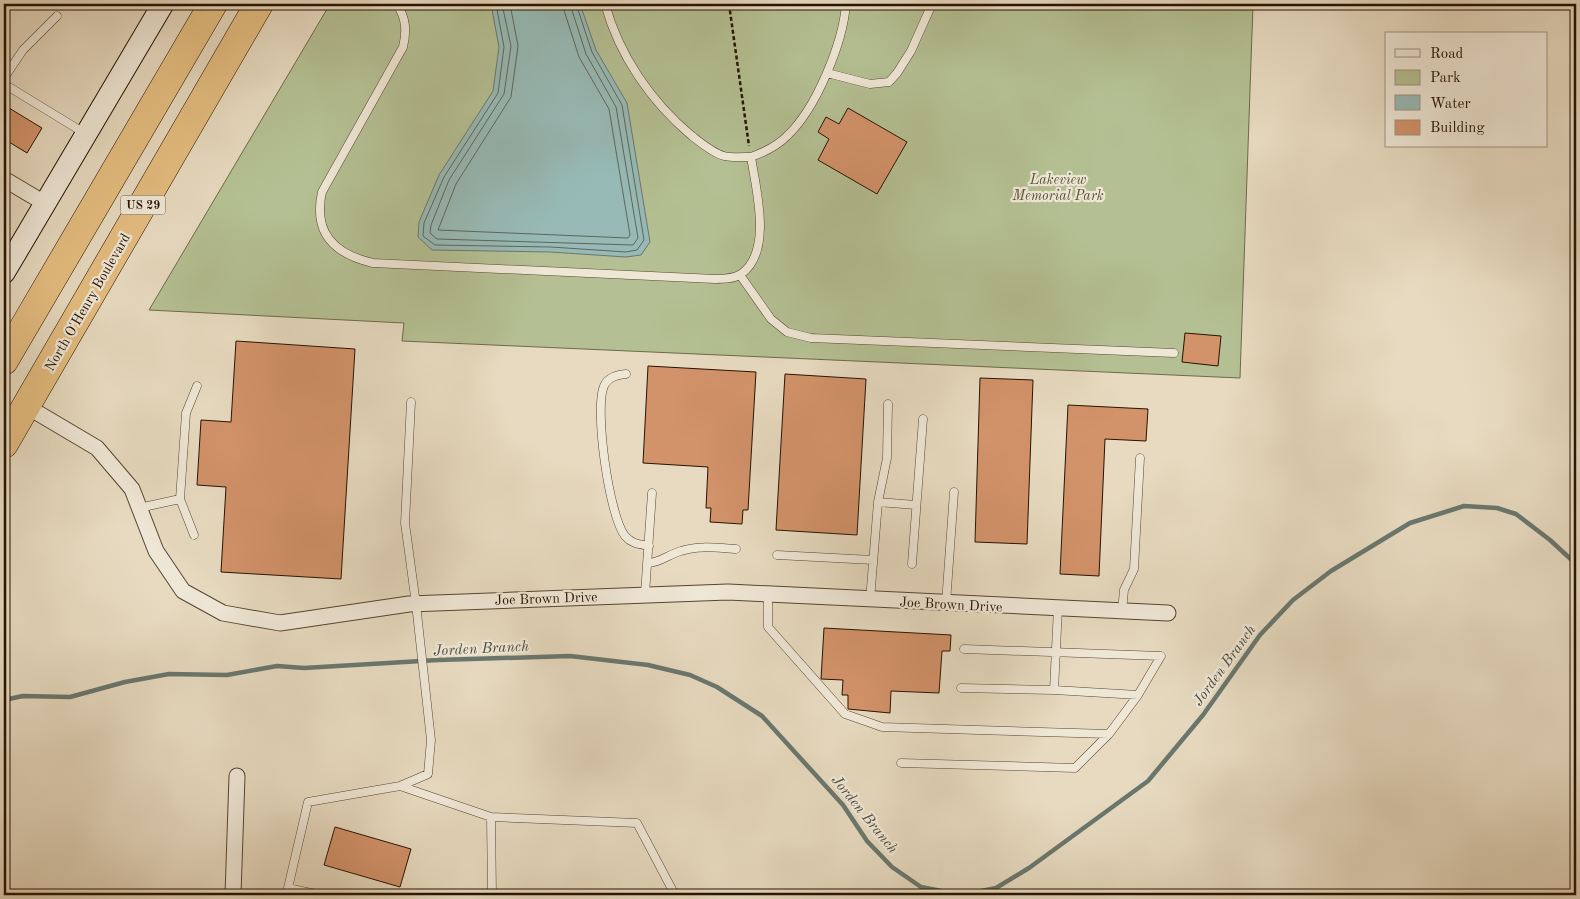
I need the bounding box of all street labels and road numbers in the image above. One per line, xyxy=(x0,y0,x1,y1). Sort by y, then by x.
road number: US 29 xyxy=(120,196,166,214)
street label: North O'Henry Boulevard xyxy=(43,231,133,374)
street label: Joe Brown Drive xyxy=(494,590,598,608)
street label: Joe Brown Drive xyxy=(899,595,1003,615)

